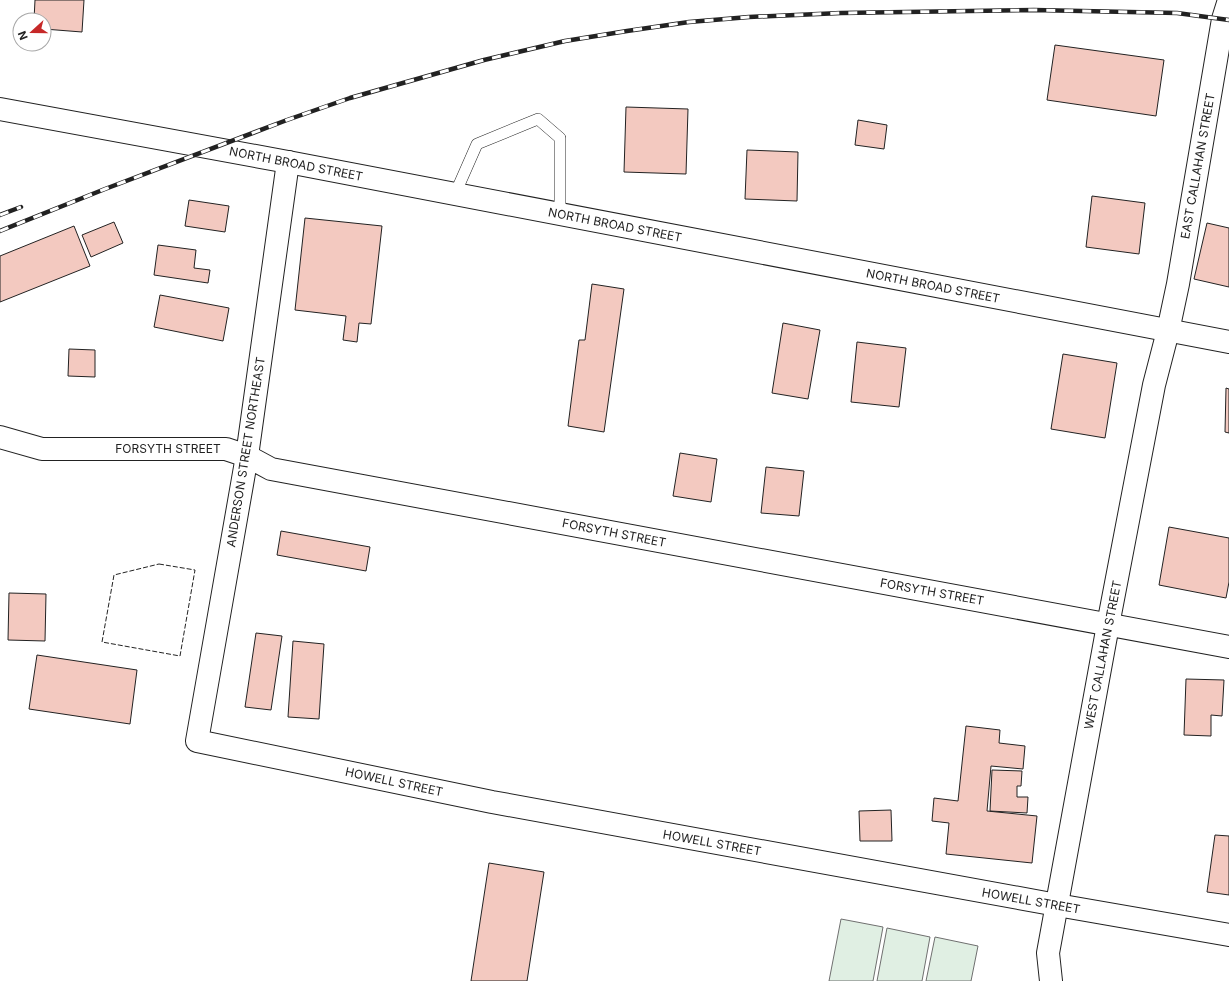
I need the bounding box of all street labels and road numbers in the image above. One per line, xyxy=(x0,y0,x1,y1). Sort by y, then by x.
street label: EAST CALLAHAN STREET xyxy=(1177,92,1218,240)
street label: NORTH BROAD STREET xyxy=(228,143,365,184)
street label: NORTH BROAD STREET xyxy=(547,204,684,245)
street label: NORTH BROAD STREET xyxy=(865,265,1002,306)
street label: ANDERSON STREET NORTHEAST xyxy=(223,355,268,548)
street label: FORSYTH STREET xyxy=(115,441,221,456)
street label: FORSYTH STREET xyxy=(561,515,668,550)
street label: FORSYTH STREET xyxy=(879,575,986,608)
street label: WEST CALLAHAN STREET xyxy=(1081,579,1124,731)
street label: HOWELL STREET xyxy=(344,764,445,799)
street label: HOWELL STREET xyxy=(662,826,763,859)
street label: HOWELL STREET xyxy=(981,884,1082,917)

